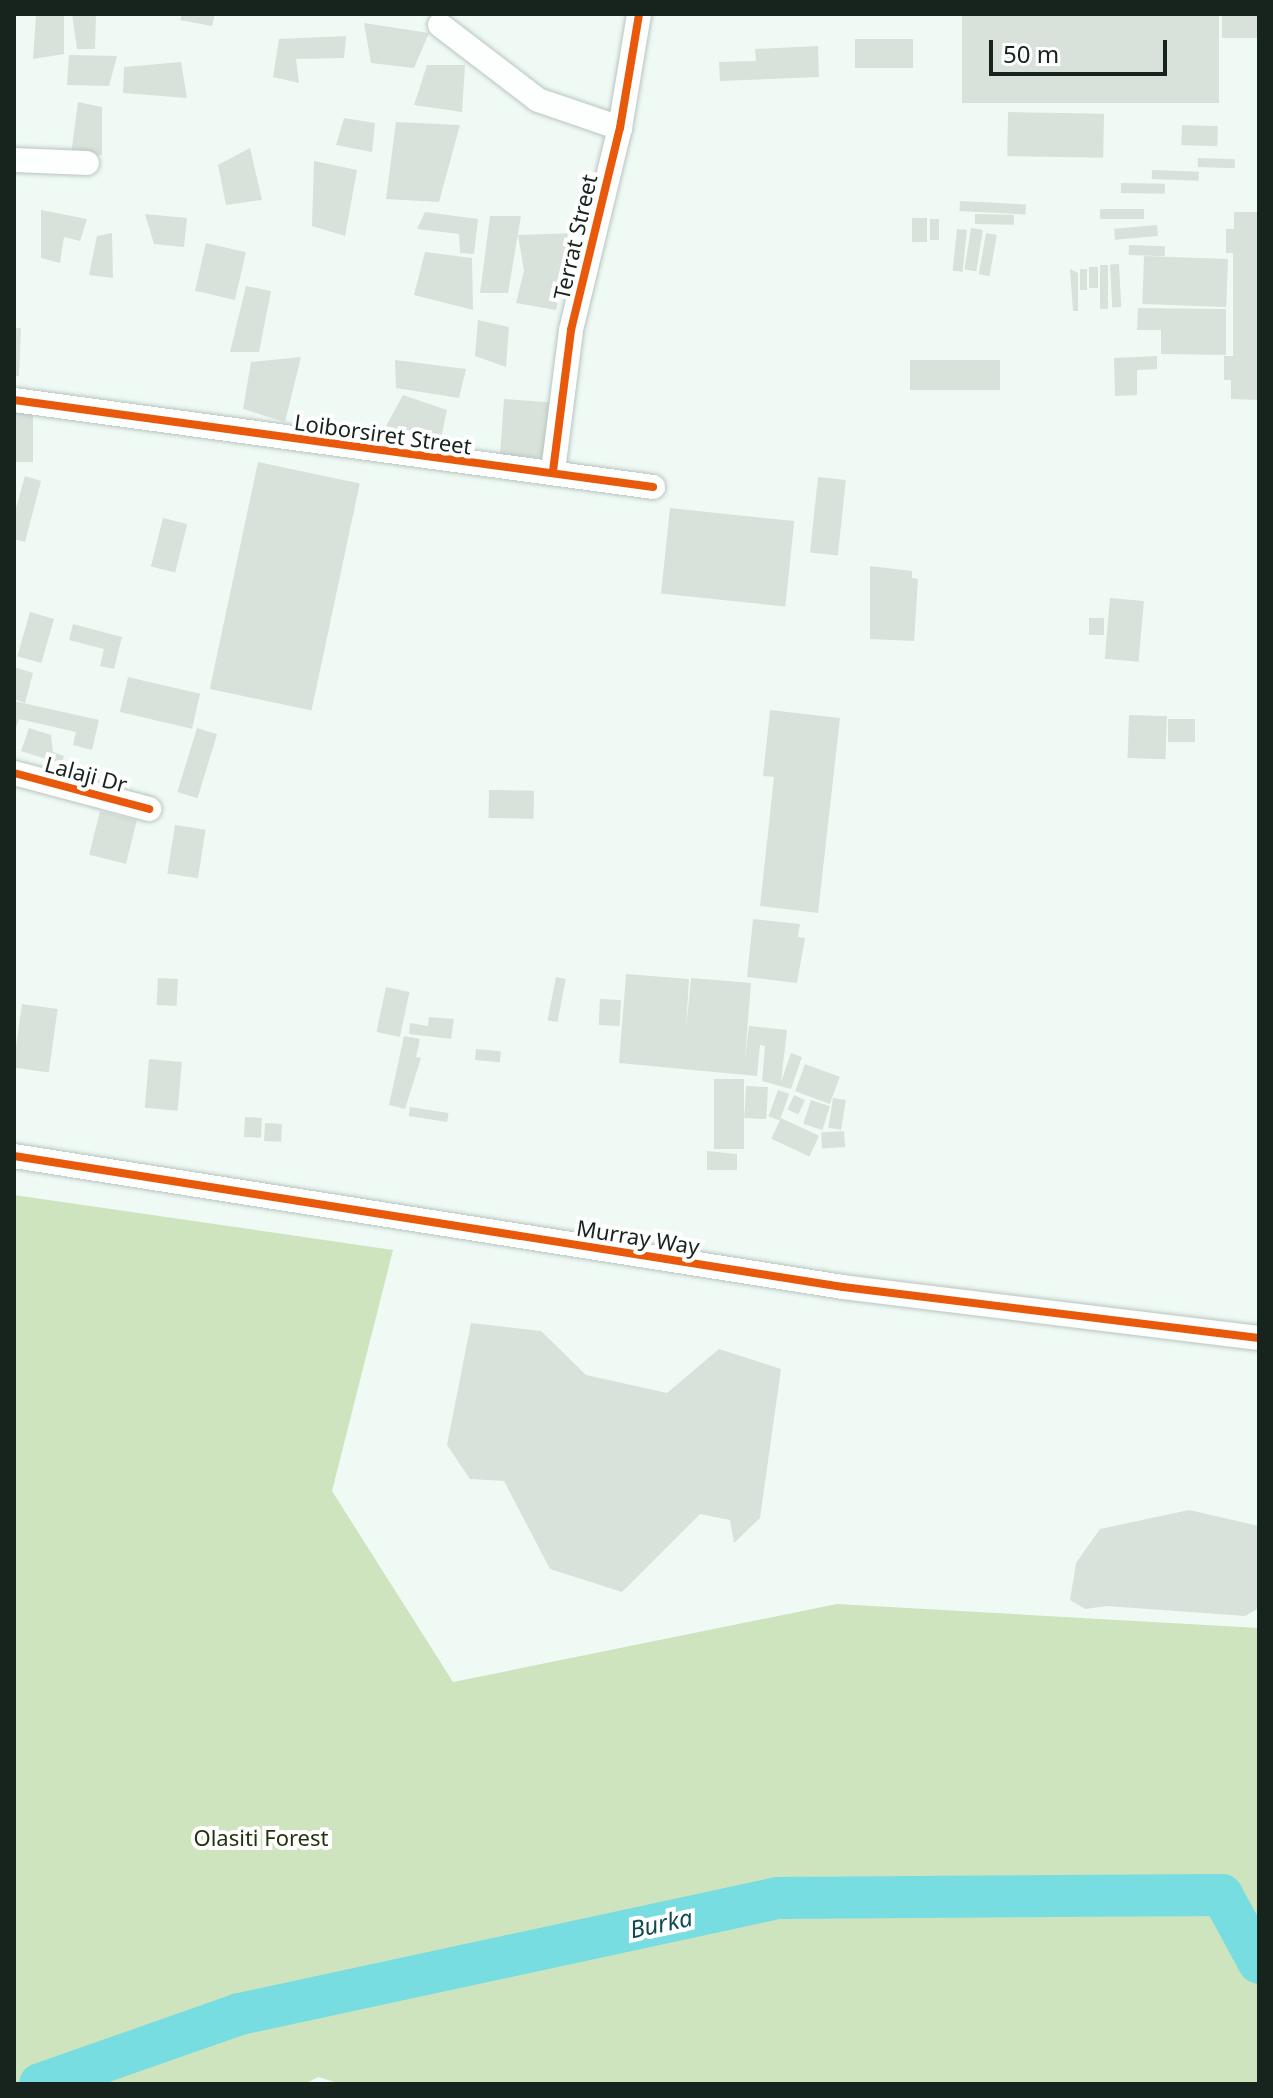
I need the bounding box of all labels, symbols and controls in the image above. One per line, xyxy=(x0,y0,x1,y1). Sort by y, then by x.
scale bar xyxy=(993,24,1171,74)
text: 50 m xyxy=(1003,37,1059,70)
street label: Terrat Street xyxy=(548,172,602,302)
street label: Loiborsiret Street xyxy=(293,408,473,460)
street label: Lalaji Dr xyxy=(42,750,130,798)
street label: Murray Way xyxy=(575,1214,701,1260)
park label: Olasiti Forest xyxy=(193,1825,329,1851)
water label: Burka xyxy=(627,1902,695,1944)

